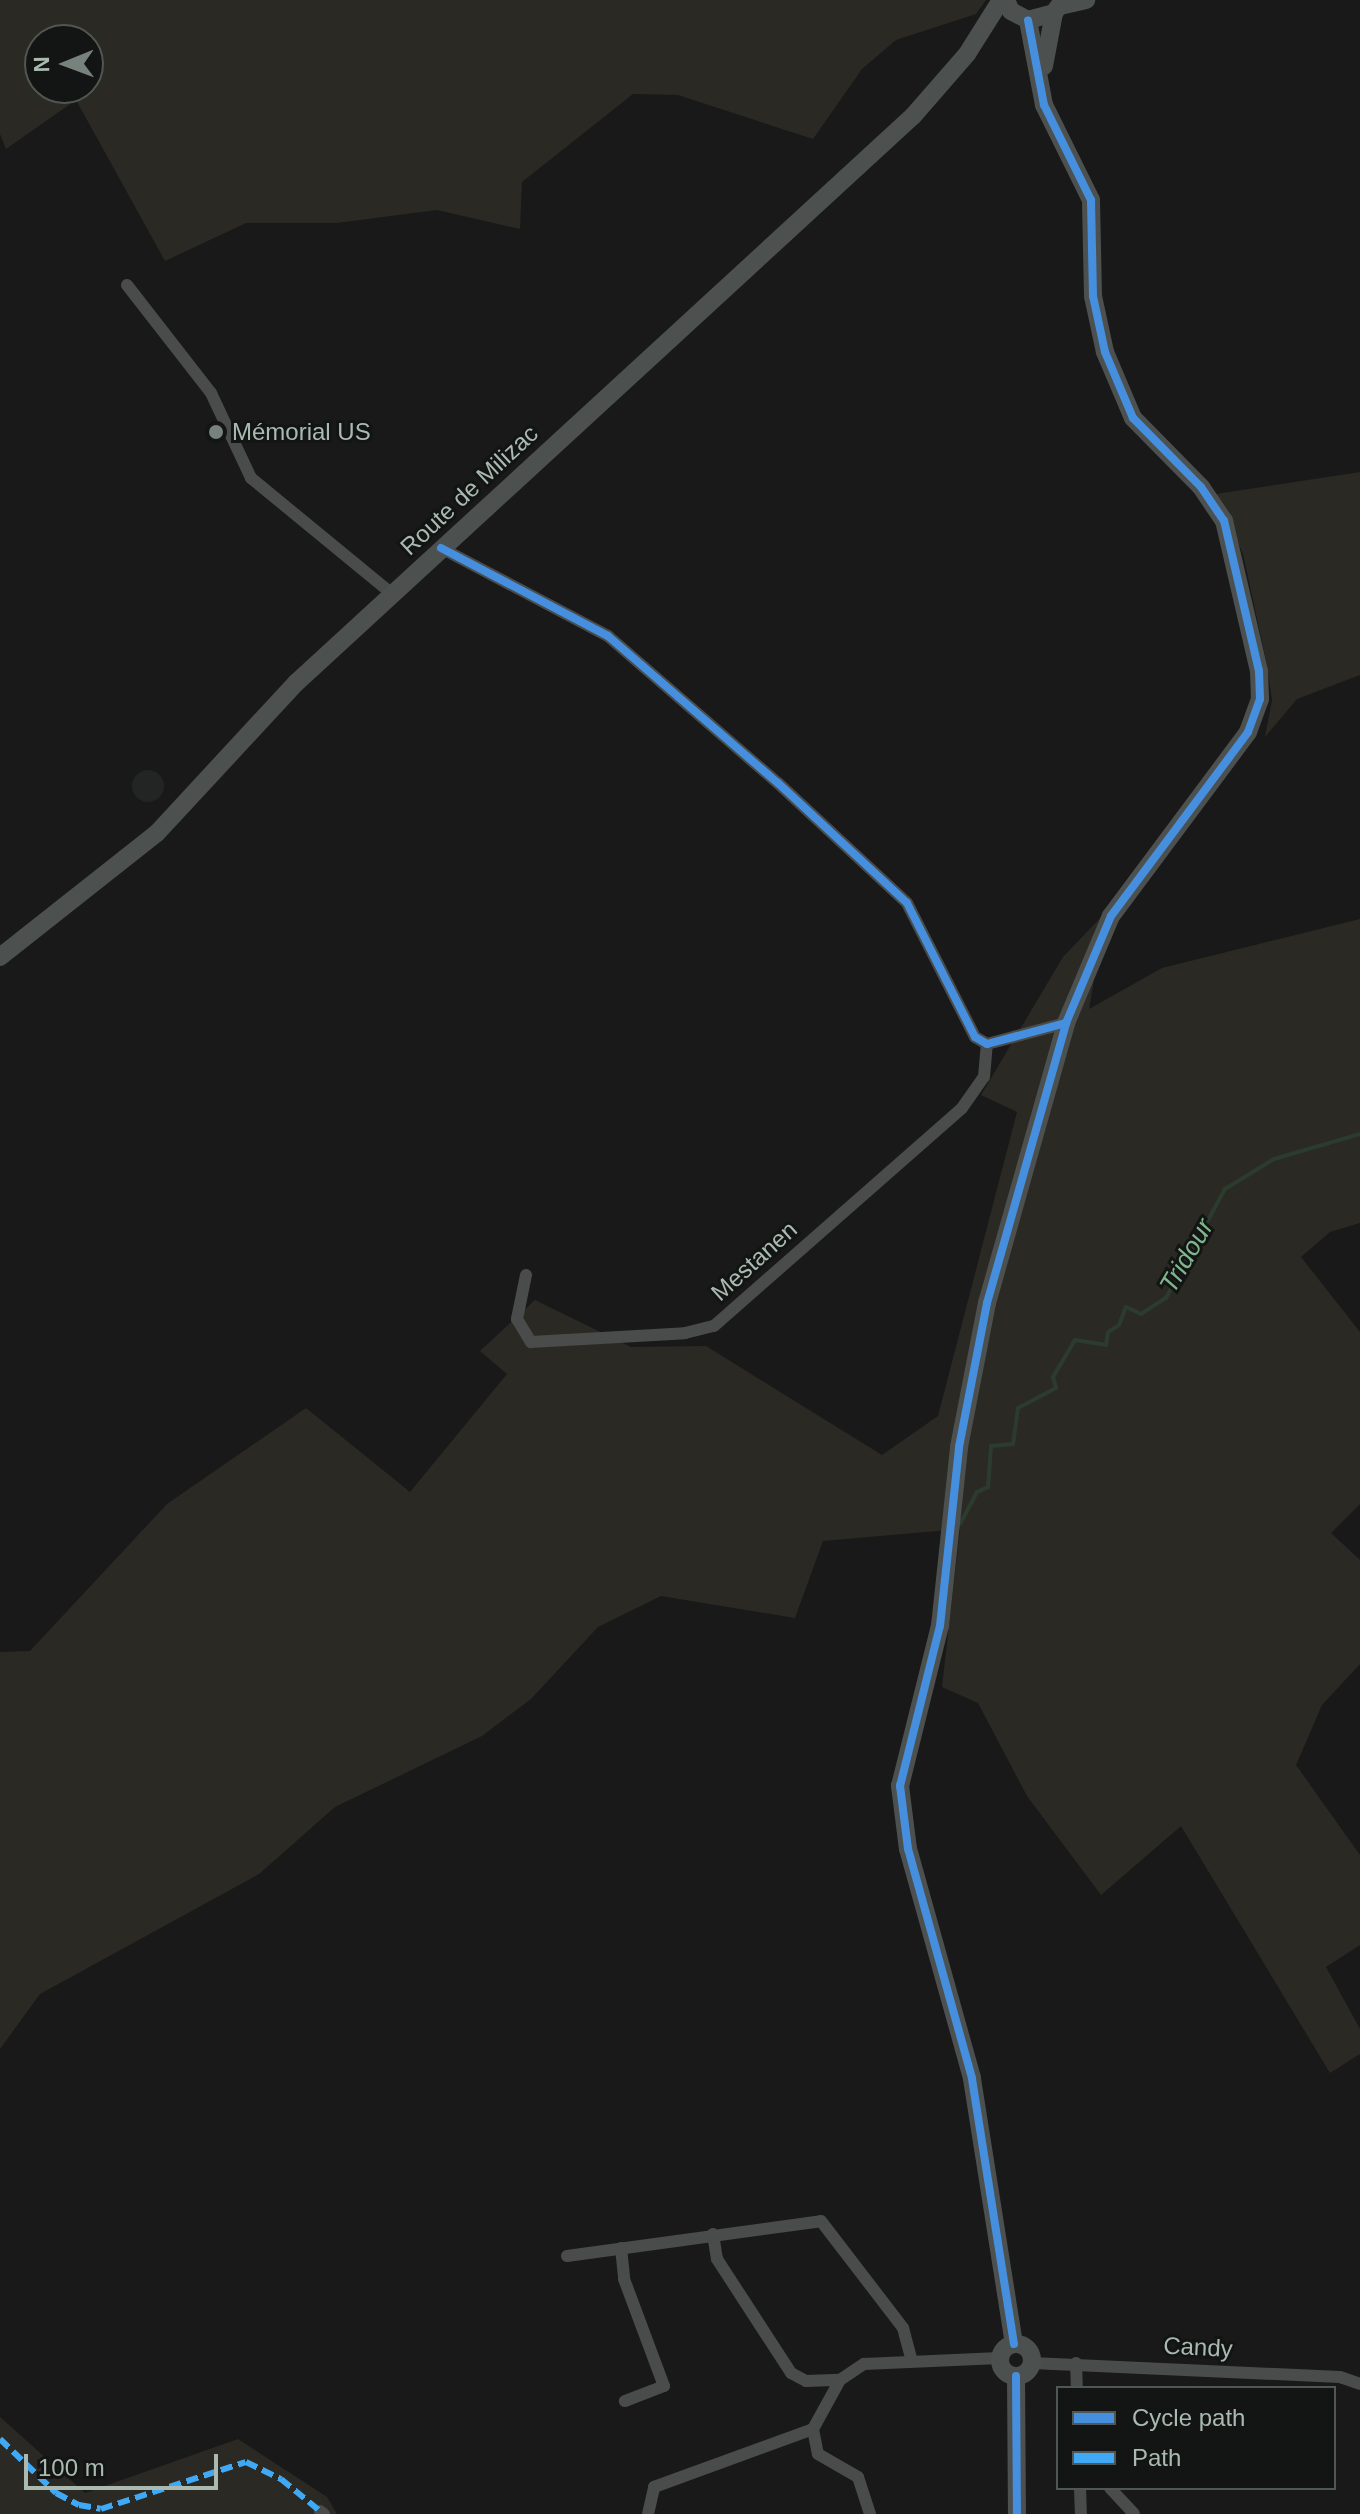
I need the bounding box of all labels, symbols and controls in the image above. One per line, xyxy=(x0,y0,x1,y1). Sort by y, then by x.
north arrow xyxy=(24,24,104,104)
text: N xyxy=(29,56,54,73)
place label: Mémorial US xyxy=(232,418,371,446)
street label: Route de Milizac xyxy=(394,419,544,561)
marker: Mémorial US xyxy=(207,423,225,441)
water label: Tridour xyxy=(1153,1213,1221,1299)
street label: Mestanen xyxy=(705,1215,803,1307)
street label: Candy xyxy=(1163,2331,1233,2363)
legend xyxy=(1056,2386,1336,2490)
text: Cycle path xyxy=(1132,2404,1245,2431)
scale bar xyxy=(28,2438,222,2488)
text: Path xyxy=(1132,2444,1181,2471)
text: 100 m xyxy=(38,2454,105,2481)

